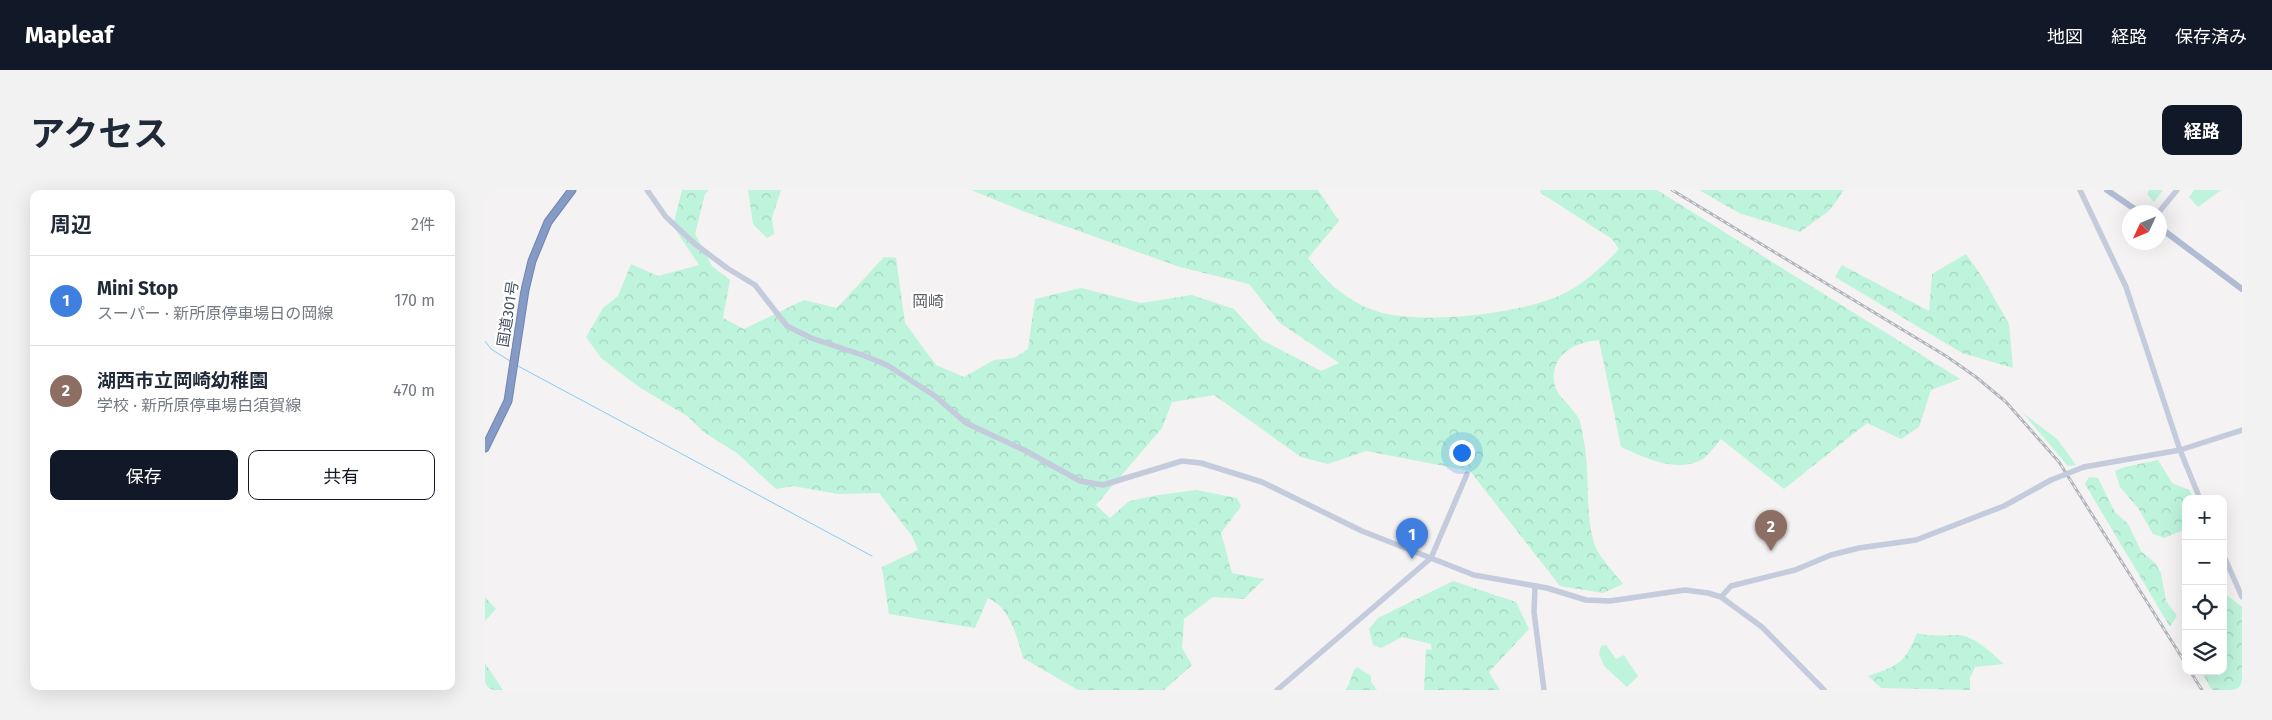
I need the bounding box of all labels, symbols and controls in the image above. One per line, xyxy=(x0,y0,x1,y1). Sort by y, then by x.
text: Mapleaf xyxy=(25,21,113,49)
text: 地図 xyxy=(2047,26,2083,48)
text: 経路 xyxy=(2111,26,2147,48)
text: 保存済み xyxy=(2175,26,2247,48)
button: 経路 xyxy=(2162,105,2242,155)
text: アクセス xyxy=(30,113,168,155)
north arrow xyxy=(2122,205,2167,250)
text: 周辺 xyxy=(50,212,92,238)
text: 2件 xyxy=(411,215,435,234)
text: Mini Stop xyxy=(97,277,178,300)
street label: 国道301号 xyxy=(494,280,522,348)
text: 1 xyxy=(62,291,70,310)
text: 170 m xyxy=(394,291,435,310)
district label: 岡崎 xyxy=(912,292,944,311)
text: スーパー · 新所原停車場日の岡線 xyxy=(97,304,333,323)
text: 湖西市立岡崎幼稚園 xyxy=(97,369,268,392)
text: 2 xyxy=(62,381,70,400)
text: 470 m xyxy=(393,381,435,400)
text: 学校 · 新所原停車場白須賀線 xyxy=(97,396,301,415)
your location xyxy=(1449,440,1475,466)
button: 保存 xyxy=(50,450,238,500)
button: 共有 xyxy=(248,450,435,500)
map controls xyxy=(2182,495,2227,675)
button: + xyxy=(2182,495,2227,540)
pin: 2 xyxy=(1755,510,1787,551)
pin: 1 xyxy=(1396,518,1428,559)
button: − xyxy=(2182,540,2227,585)
button: locate xyxy=(2182,585,2227,630)
button: layers xyxy=(2182,630,2227,675)

